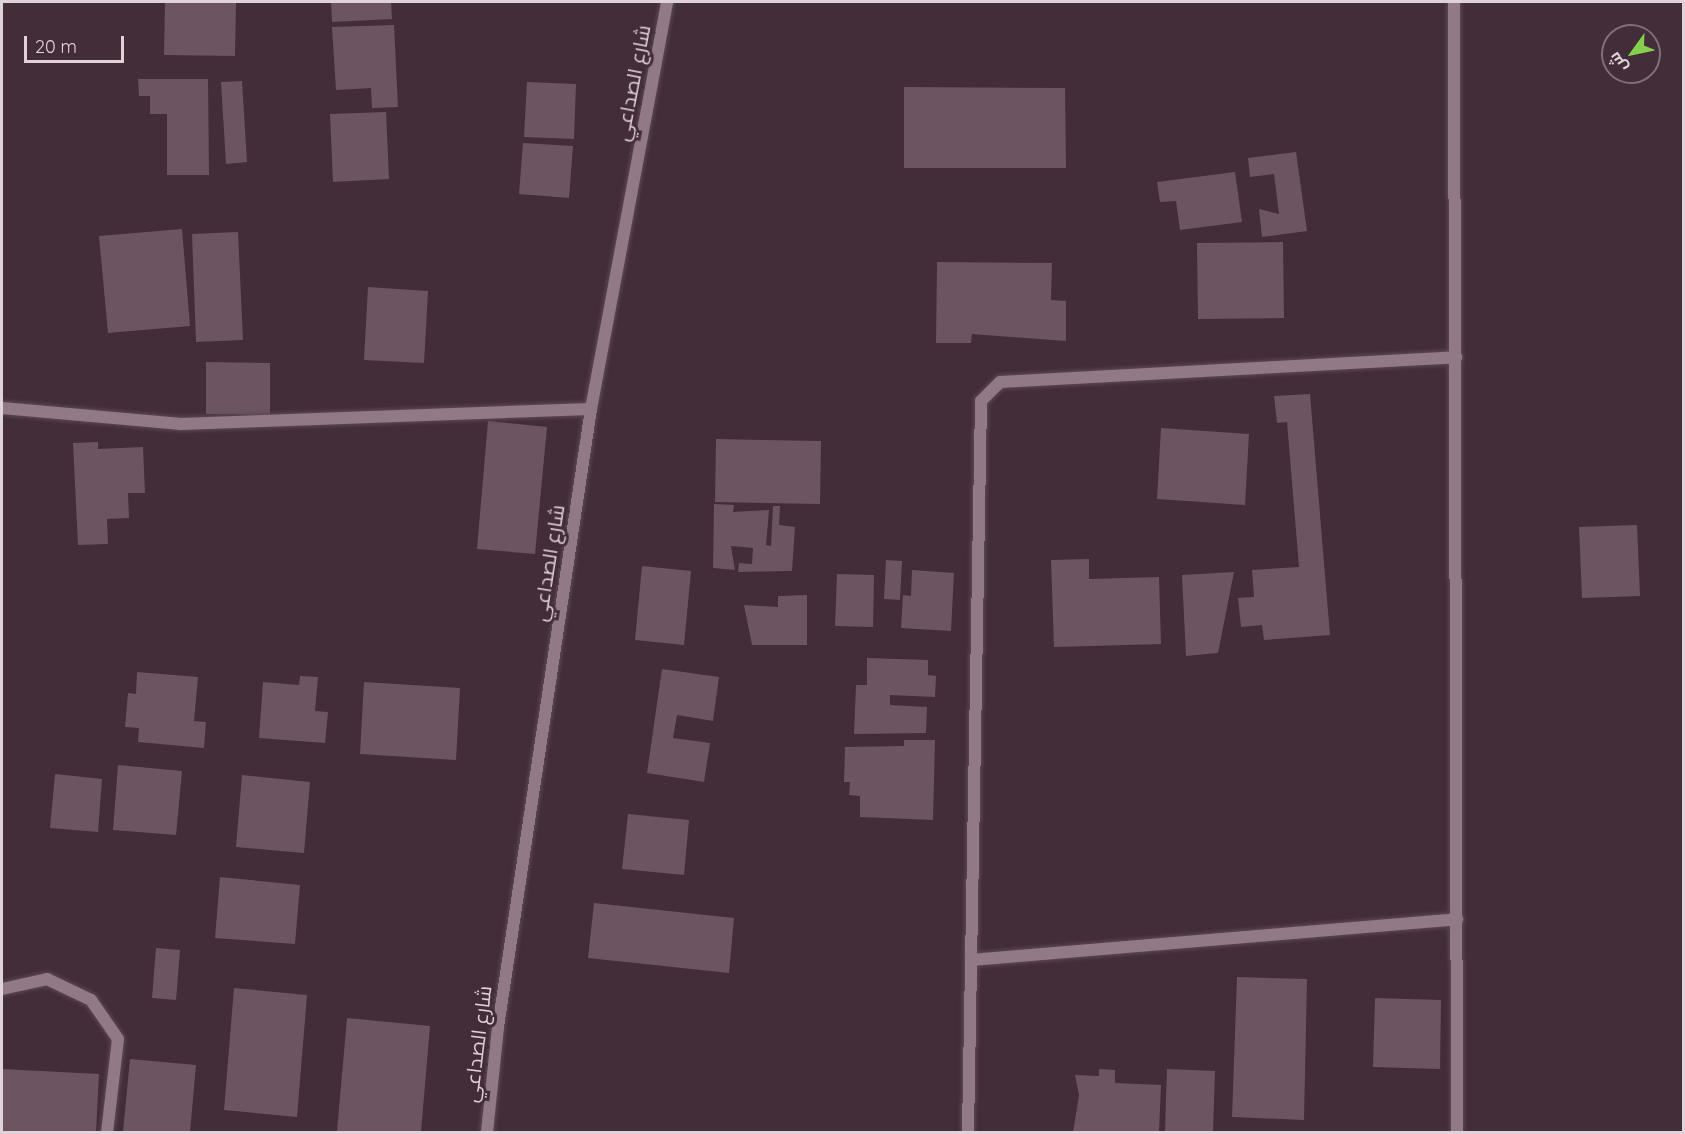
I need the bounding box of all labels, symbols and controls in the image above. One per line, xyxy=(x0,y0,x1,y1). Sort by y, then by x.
street label: شارع الصداعي xyxy=(609,23,655,143)
scale bar xyxy=(27,24,128,62)
north arrow xyxy=(1601,24,1661,84)
text: 20 m xyxy=(35,35,77,58)
text: ش xyxy=(1604,49,1632,77)
street label: شارع الصداعي xyxy=(527,503,569,623)
street label: شارع الصداعي xyxy=(458,984,496,1104)

